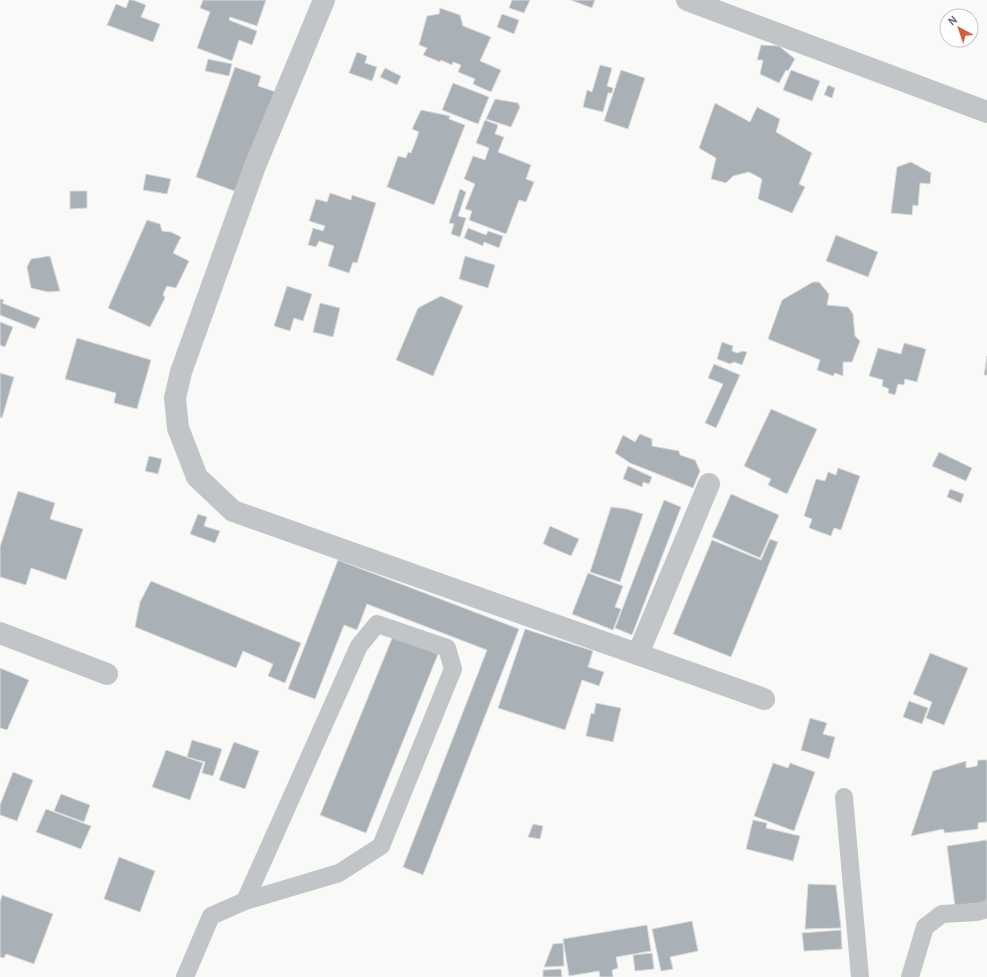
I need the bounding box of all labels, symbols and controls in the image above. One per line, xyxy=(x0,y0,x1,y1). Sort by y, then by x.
north arrow xyxy=(939,8,979,48)
text: N xyxy=(945,12,960,28)

